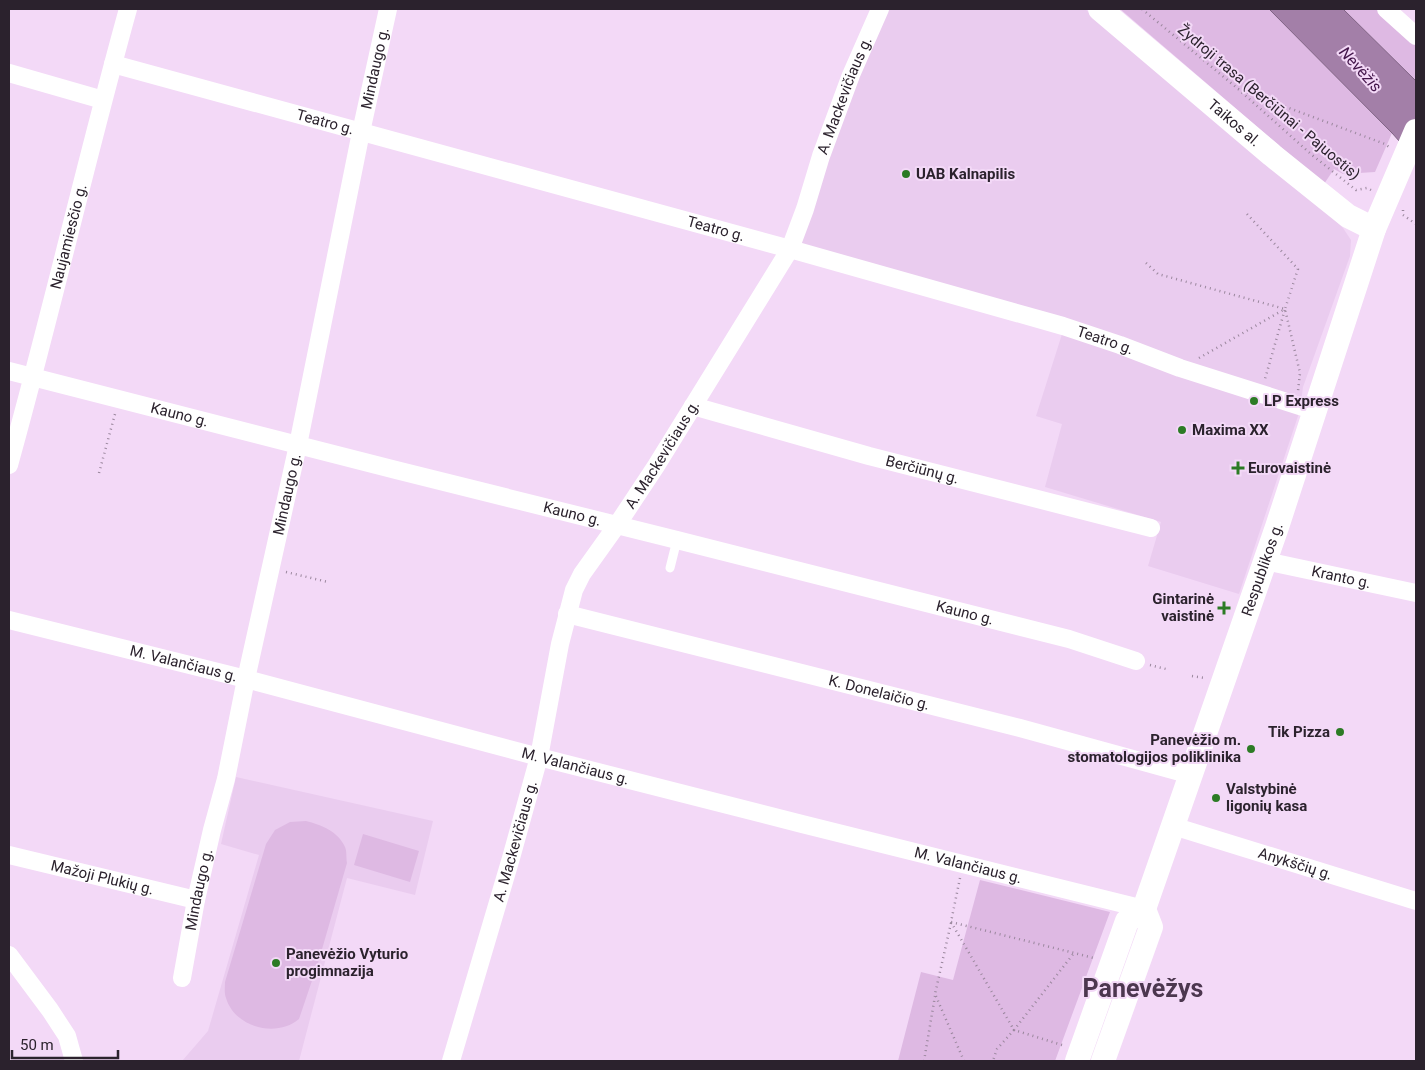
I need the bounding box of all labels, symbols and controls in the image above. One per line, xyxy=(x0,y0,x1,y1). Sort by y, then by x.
street label: Žydroji trasa (Berčiūnai - Pajuostis) xyxy=(1174,20,1364,184)
street label: Mindaugo g. xyxy=(357,26,393,111)
street label: A. Mackevičiaus g. xyxy=(813,34,876,157)
water label: Nevėžis xyxy=(1335,43,1386,96)
street label: Taikos al. xyxy=(1204,96,1264,150)
street label: Teatro g. xyxy=(294,106,356,138)
place label: UAB Kalnapilis xyxy=(916,165,1015,183)
marker: UAB Kalnapilis xyxy=(900,168,912,180)
street label: Naujamiesčio g. xyxy=(47,182,91,291)
street label: Teatro g. xyxy=(685,212,747,245)
street label: Teatro g. xyxy=(1074,322,1136,358)
place label: LP Express xyxy=(1264,392,1339,410)
marker: LP Express xyxy=(1248,395,1260,407)
street label: A. Mackevičiaus g. xyxy=(621,397,703,512)
street label: Kauno g. xyxy=(149,399,210,431)
place label: Maxima XX xyxy=(1192,421,1269,439)
marker: Maxima XX xyxy=(1176,424,1188,436)
street label: Mindaugo g. xyxy=(269,452,305,537)
street label: Berčiūnų g. xyxy=(884,452,961,488)
place label: Eurovaistinė xyxy=(1248,459,1331,477)
marker: Eurovaistinė xyxy=(1232,462,1244,474)
street label: Kauno g. xyxy=(541,498,603,530)
street label: Respublikos g. xyxy=(1238,521,1287,618)
street label: Kranto g. xyxy=(1310,562,1373,592)
place label: Gintarinė vaistinė xyxy=(1152,590,1214,625)
street label: Kauno g. xyxy=(934,597,996,629)
marker: Gintarinė vaistinė xyxy=(1218,602,1230,614)
street label: M. Valančiaus g. xyxy=(128,641,239,686)
street label: K. Donelaičio g. xyxy=(827,671,932,714)
place label: Tik Pizza xyxy=(1268,723,1330,741)
marker: Tik Pizza xyxy=(1334,726,1346,738)
place label: Panevėžio m. stomatologijos poliklinika xyxy=(1068,731,1241,766)
marker: Panevėžio m. stomatologijos poliklinika xyxy=(1245,743,1257,755)
street label: M. Valančiaus g. xyxy=(520,744,631,789)
street label: A. Mackevičiaus g. xyxy=(490,779,541,904)
place label: Valstybinė ligonių kasa xyxy=(1226,780,1307,815)
marker: Valstybinė ligonių kasa xyxy=(1210,792,1222,804)
street label: M. Valančiaus g. xyxy=(912,843,1024,887)
street label: Anykščių g. xyxy=(1256,844,1335,884)
street label: Mindaugo g. xyxy=(182,847,216,932)
street label: Mažoji Plukių g. xyxy=(49,856,156,899)
place label: Panevėžio Vyturio progimnazija xyxy=(286,945,408,980)
marker: Panevėžio Vyturio progimnazija xyxy=(270,957,282,969)
district label: Panevėžys xyxy=(1083,974,1203,1003)
scale bar xyxy=(12,1028,119,1060)
text: 50 m xyxy=(20,1036,54,1054)

